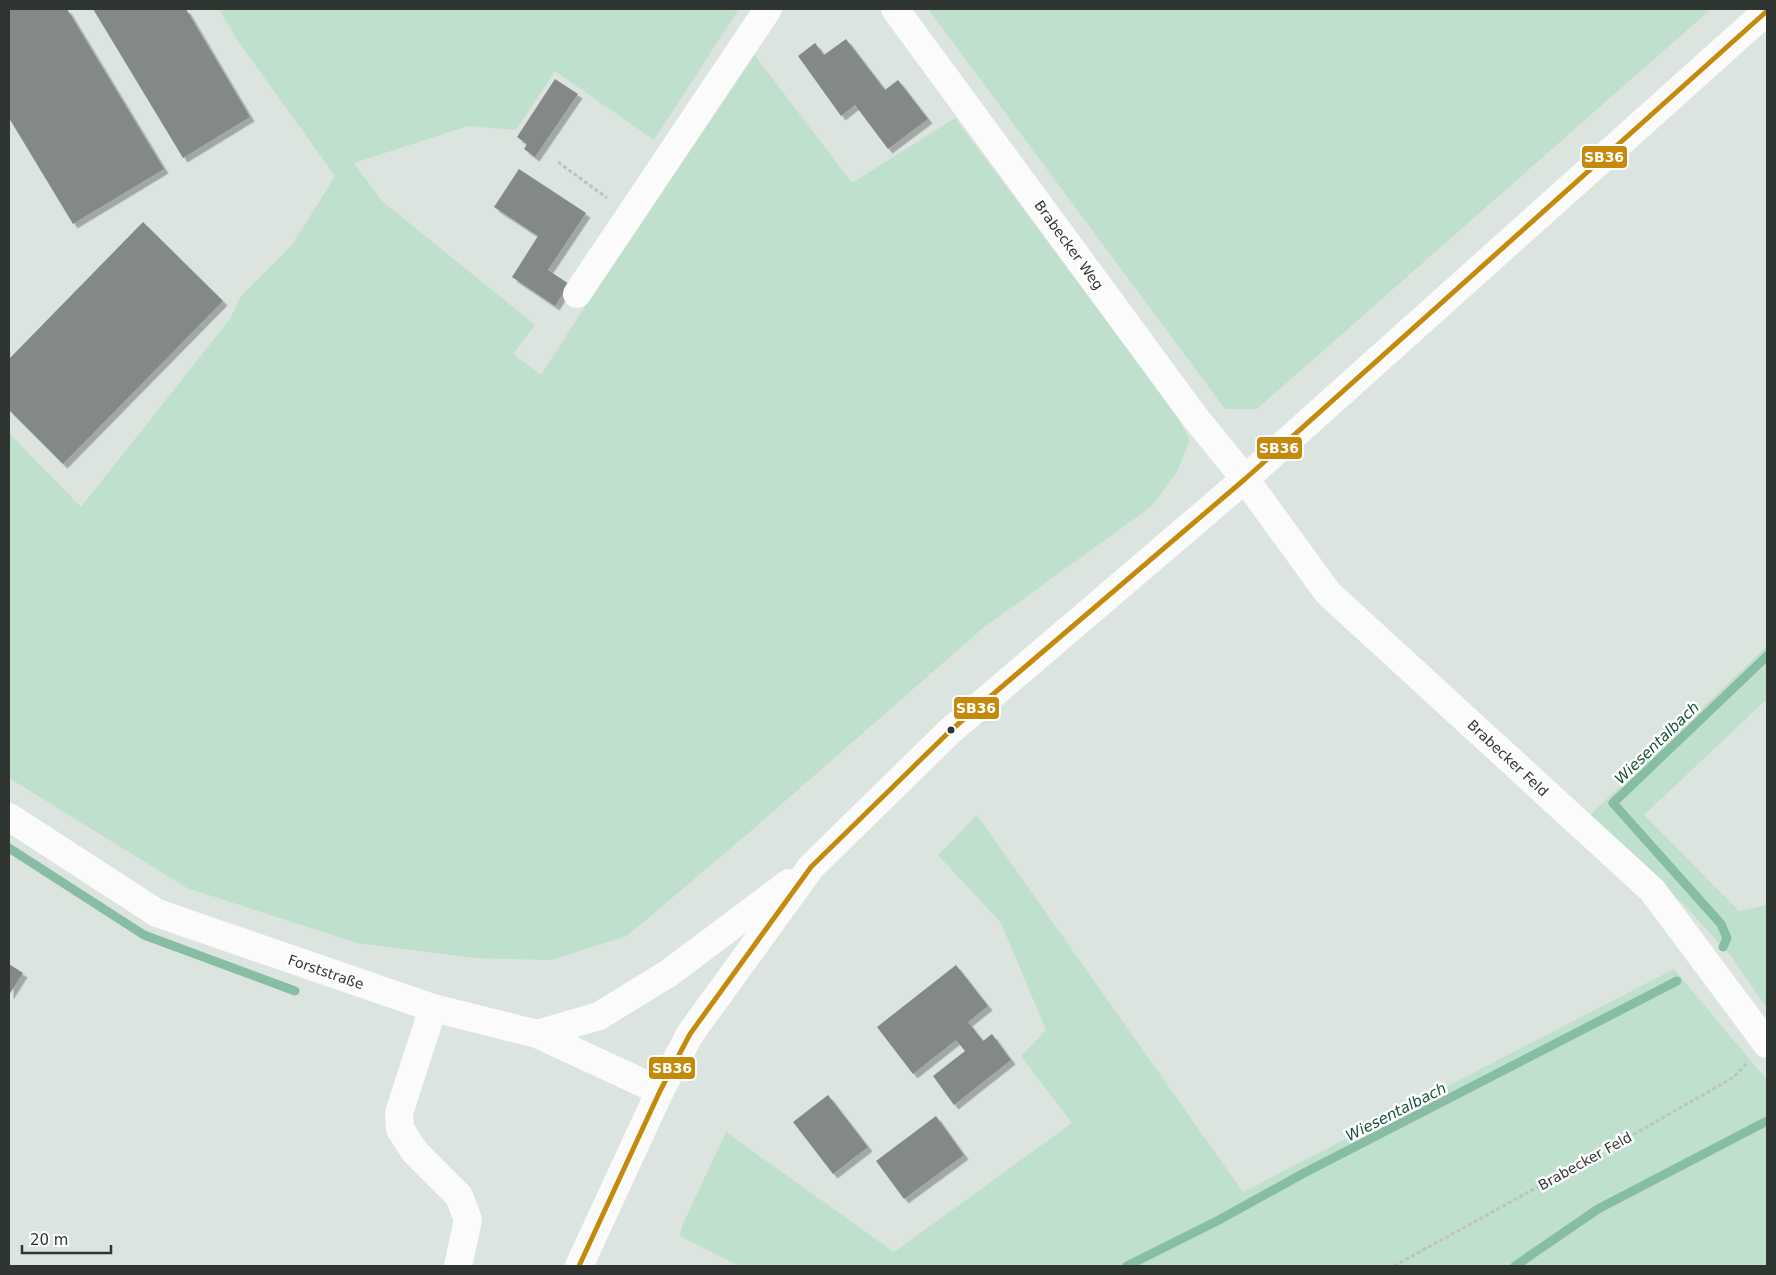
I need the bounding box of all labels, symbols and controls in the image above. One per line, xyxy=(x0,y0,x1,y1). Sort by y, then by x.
line badge: SB36 xyxy=(1581,145,1628,169)
text: SB36 xyxy=(1584,149,1624,165)
street label: Brabecker Weg xyxy=(1031,197,1107,293)
line badge: SB36 xyxy=(1256,436,1303,460)
text: SB36 xyxy=(1259,440,1299,456)
line badge: SB36 xyxy=(953,696,1000,720)
water label: Wiesentalbach xyxy=(1611,698,1703,788)
text: SB36 xyxy=(956,700,996,716)
street label: Brabecker Feld xyxy=(1464,717,1552,799)
unlabelled marker xyxy=(946,725,956,735)
street label: Forststraße xyxy=(286,952,366,992)
line badge: SB36 xyxy=(648,1056,696,1080)
text: SB36 xyxy=(652,1060,692,1076)
water label: Wiesentalbach xyxy=(1343,1079,1449,1145)
street label: Brabecker Feld xyxy=(1536,1129,1634,1193)
scale bar xyxy=(22,1222,111,1254)
text: 20 m xyxy=(30,1231,68,1249)

